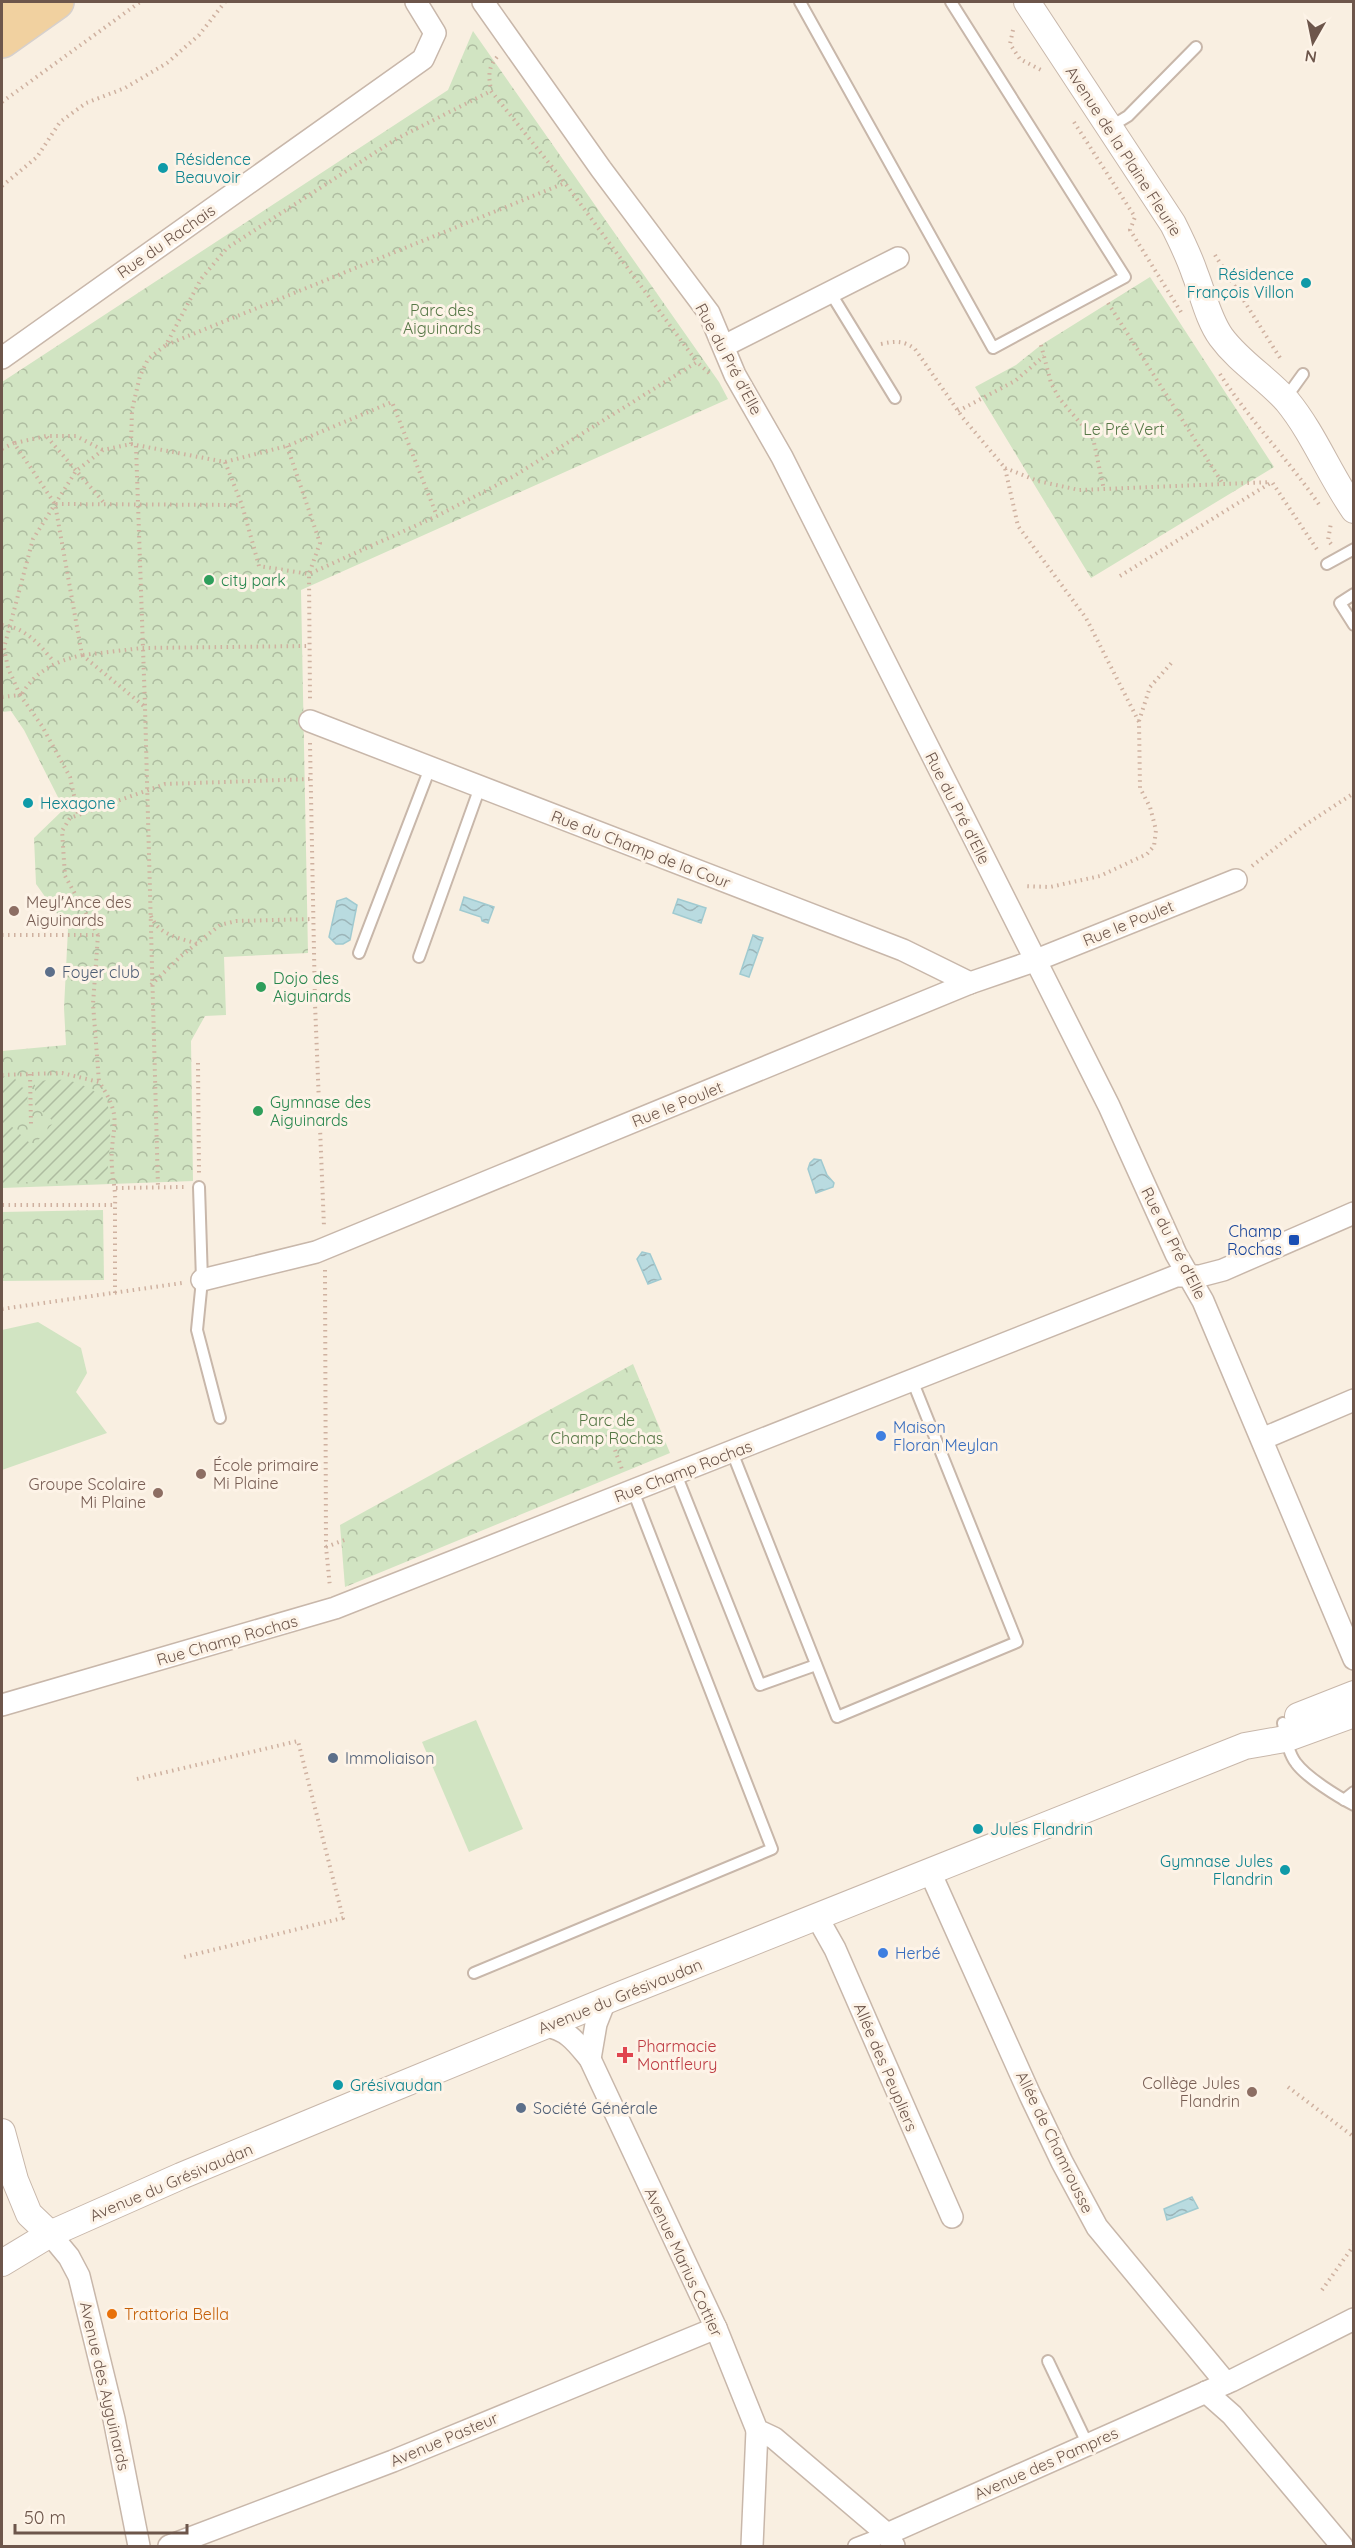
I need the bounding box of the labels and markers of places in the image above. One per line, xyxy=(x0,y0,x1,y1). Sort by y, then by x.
place label: Résidence Beauvoir xyxy=(175,149,251,187)
marker: Résidence Beauvoir xyxy=(156,161,170,175)
place label: Résidence François Villon xyxy=(1187,264,1294,302)
marker: Résidence François Villon xyxy=(1299,276,1313,290)
place label: city park xyxy=(221,570,286,590)
marker: city park xyxy=(202,573,216,587)
place label: Hexagone xyxy=(40,793,116,813)
marker: Hexagone xyxy=(21,796,35,810)
place label: Meyl'Ance des Aiguinards xyxy=(26,892,132,930)
marker: Meyl'Ance des Aiguinards xyxy=(7,904,21,918)
place label: Foyer club xyxy=(62,962,140,982)
marker: Foyer club xyxy=(43,965,57,979)
place label: Dojo des Aiguinards xyxy=(273,968,351,1006)
marker: Dojo des Aiguinards xyxy=(254,980,268,994)
place label: Gymnase des Aiguinards xyxy=(270,1092,371,1130)
marker: Gymnase des Aiguinards xyxy=(251,1104,265,1118)
place label: Champ Rochas xyxy=(1227,1221,1282,1259)
marker: Champ Rochas xyxy=(1287,1233,1301,1247)
place label: Maison Floran Meylan xyxy=(893,1417,998,1455)
marker: Maison Floran Meylan xyxy=(874,1429,888,1443)
place label: École primaire Mi Plaine xyxy=(213,1455,319,1493)
marker: École primaire Mi Plaine xyxy=(194,1467,208,1481)
place label: Groupe Scolaire Mi Plaine xyxy=(29,1474,146,1512)
marker: Groupe Scolaire Mi Plaine xyxy=(151,1486,165,1500)
place label: Immoliaison xyxy=(345,1748,435,1768)
marker: Immoliaison xyxy=(326,1751,340,1765)
place label: Jules Flandrin xyxy=(990,1819,1093,1839)
marker: Jules Flandrin xyxy=(971,1822,985,1836)
place label: Gymnase Jules Flandrin xyxy=(1160,1851,1273,1889)
marker: Gymnase Jules Flandrin xyxy=(1278,1863,1292,1877)
place label: Herbé xyxy=(895,1943,940,1963)
marker: Herbé xyxy=(876,1946,890,1960)
place label: Pharmacie Montfleury xyxy=(637,2036,717,2074)
marker: Pharmacie Montfleury xyxy=(618,2048,632,2062)
place label: Collège Jules Flandrin xyxy=(1142,2073,1240,2111)
place label: Grésivaudan xyxy=(350,2075,443,2095)
marker: Grésivaudan xyxy=(331,2078,345,2092)
marker: Collège Jules Flandrin xyxy=(1245,2085,1259,2099)
place label: Société Générale xyxy=(533,2098,658,2118)
marker: Société Générale xyxy=(514,2101,528,2115)
place label: Trattoria Bella xyxy=(124,2304,229,2324)
marker: Trattoria Bella xyxy=(105,2307,119,2321)

